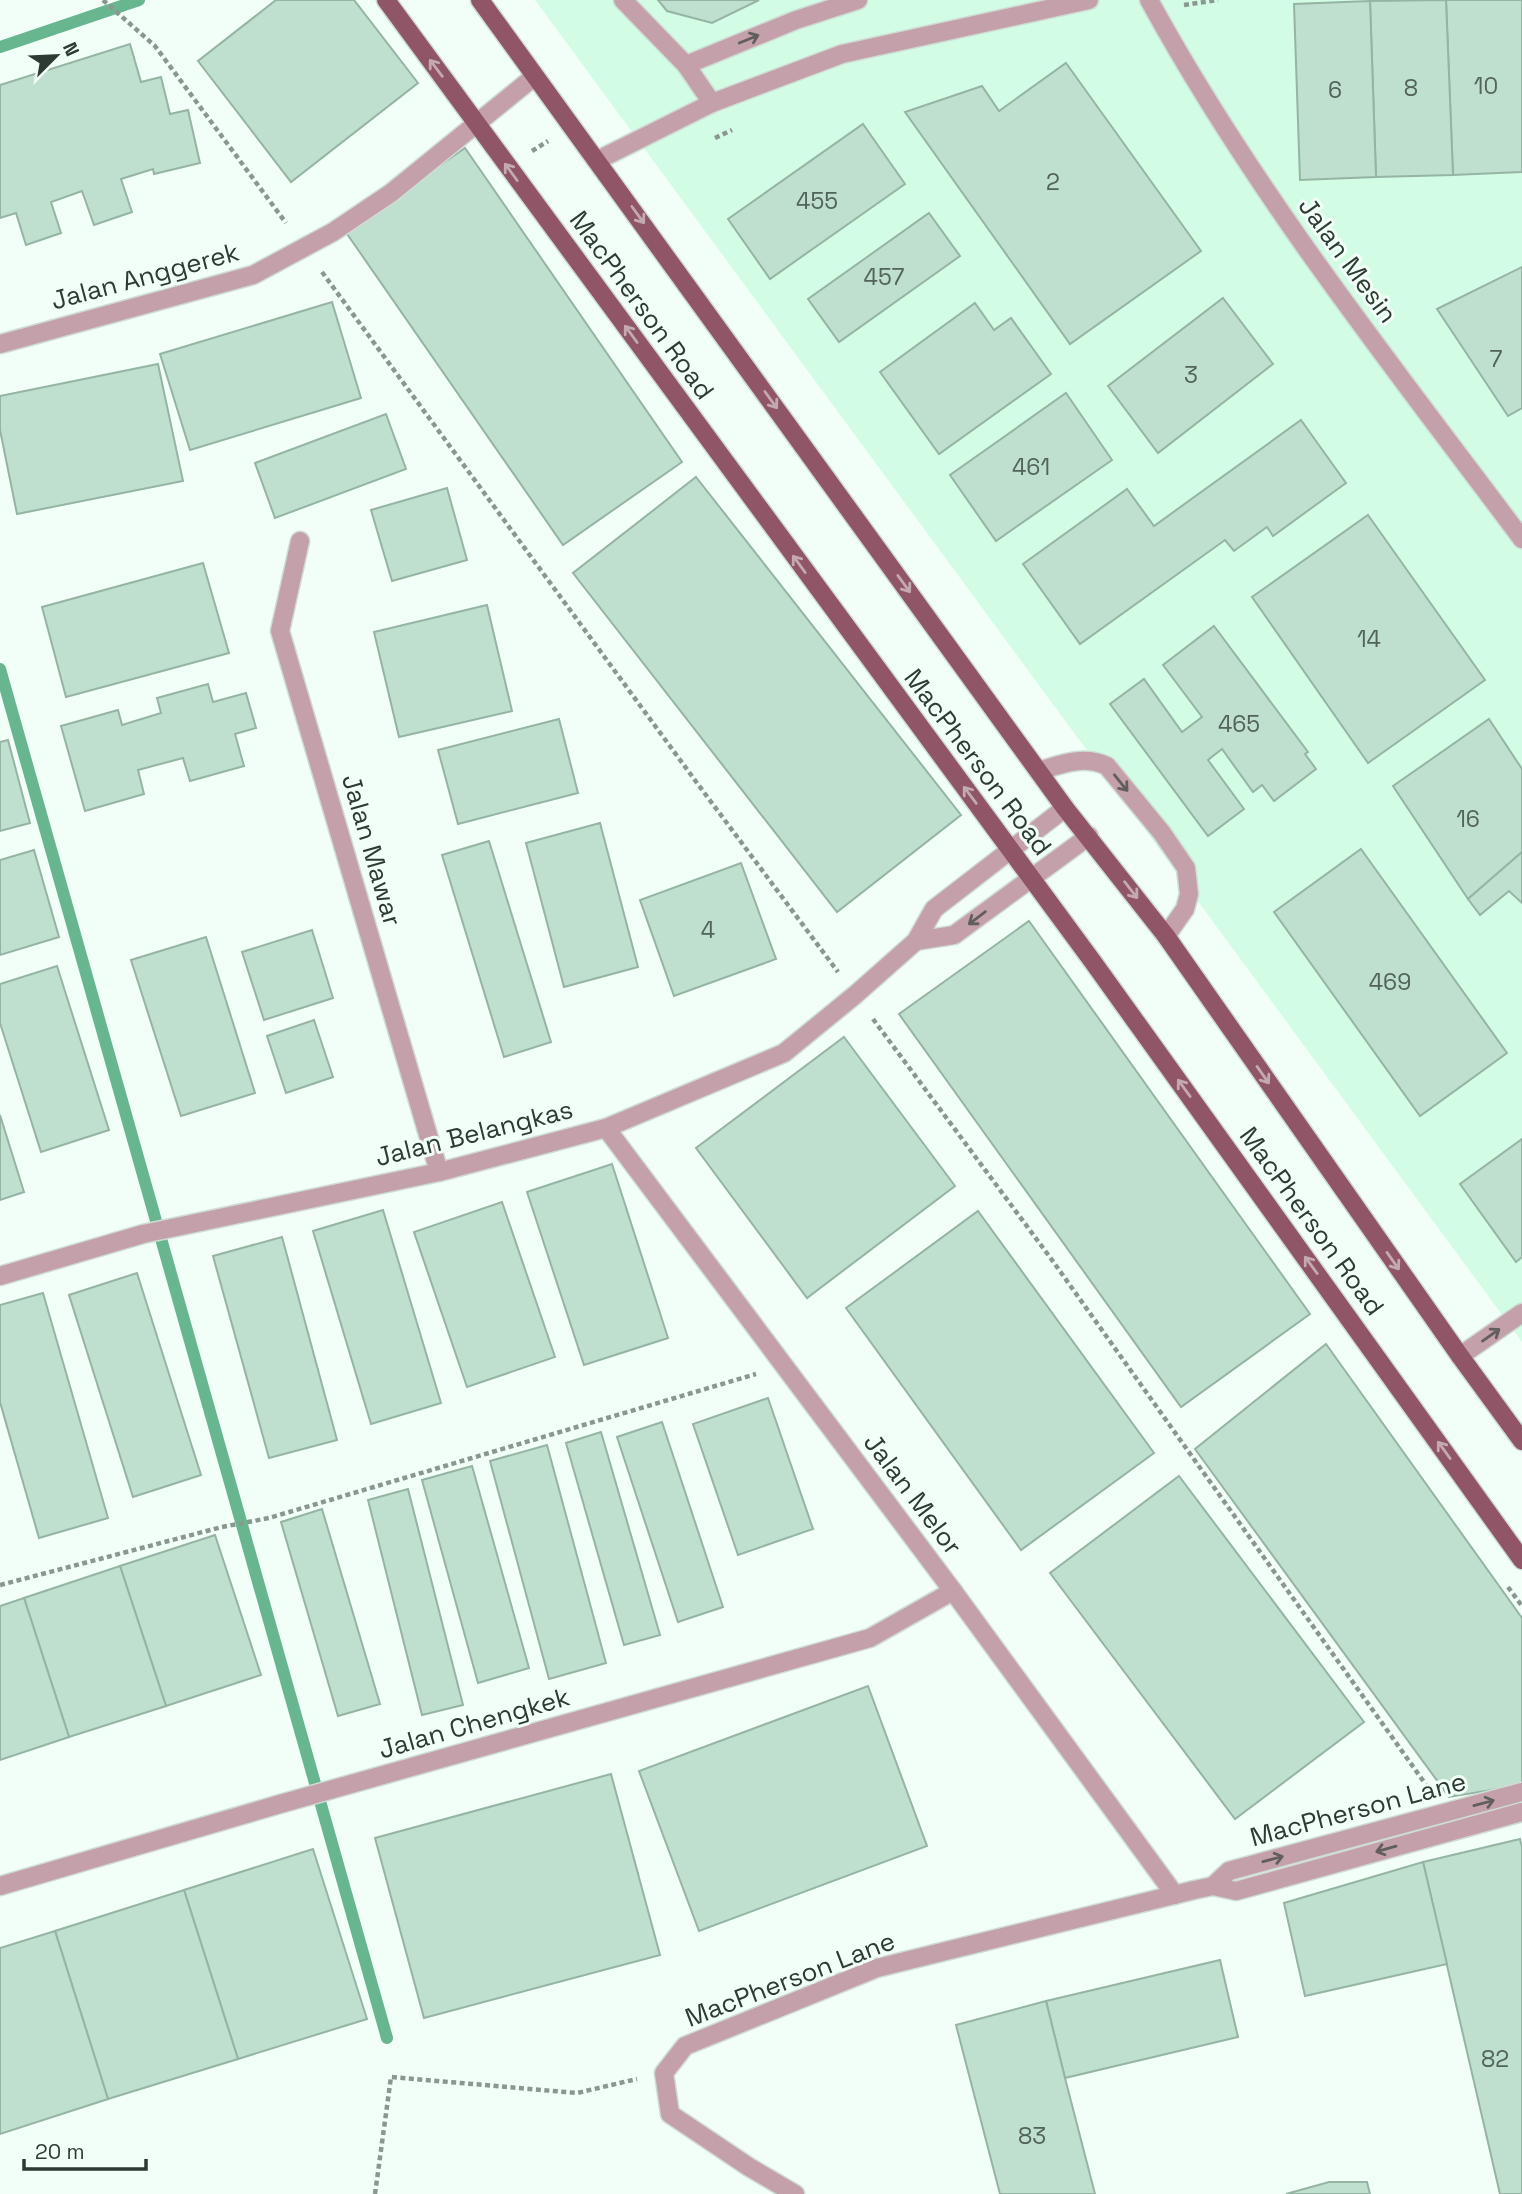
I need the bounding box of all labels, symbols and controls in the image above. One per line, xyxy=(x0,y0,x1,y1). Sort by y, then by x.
north arrow xyxy=(21,21,91,91)
one-way arrow xyxy=(738,32,760,45)
text: N xyxy=(57,38,85,60)
one-way arrow xyxy=(429,59,444,78)
house number: 10 xyxy=(1474,71,1498,101)
house number: 8 xyxy=(1404,73,1418,103)
house number: 6 xyxy=(1328,75,1342,105)
one-way arrow xyxy=(504,163,518,182)
house number: 2 xyxy=(1046,167,1060,197)
house number: 455 xyxy=(796,186,838,216)
street label: Jalan Mesin xyxy=(1291,190,1405,330)
street label: MacPherson Road xyxy=(562,204,722,406)
one-way arrow xyxy=(631,205,645,224)
street label: Jalan Anggerek xyxy=(47,235,243,317)
house number: 457 xyxy=(864,262,904,292)
one-way arrow xyxy=(623,325,638,344)
house number: 7 xyxy=(1490,344,1503,374)
house number: 3 xyxy=(1184,360,1198,390)
one-way arrow xyxy=(763,390,778,409)
house number: 461 xyxy=(1012,452,1050,482)
one-way arrow xyxy=(792,555,806,574)
one-way arrow xyxy=(896,574,911,593)
house number: 14 xyxy=(1357,624,1381,654)
street label: MacPherson Road xyxy=(897,662,1059,862)
house number: 465 xyxy=(1218,709,1260,739)
street label: Jalan Mawar xyxy=(334,770,410,930)
one-way arrow xyxy=(1113,773,1129,791)
one-way arrow xyxy=(963,786,978,805)
house number: 16 xyxy=(1456,804,1480,834)
one-way arrow xyxy=(1123,880,1138,899)
one-way arrow xyxy=(968,910,987,925)
house number: 4 xyxy=(701,915,715,945)
house number: 469 xyxy=(1369,967,1411,997)
one-way arrow xyxy=(1256,1065,1270,1084)
one-way arrow xyxy=(1177,1079,1191,1098)
street label: Jalan Belangkas xyxy=(372,1092,576,1174)
street label: MacPherson Road xyxy=(1232,1120,1392,1322)
one-way arrow xyxy=(1386,1251,1400,1271)
one-way arrow xyxy=(1304,1256,1318,1275)
one-way arrow xyxy=(1481,1328,1500,1342)
street label: Jalan Melor xyxy=(856,1426,970,1562)
one-way arrow xyxy=(1436,1441,1451,1460)
street label: Jalan Chengkek xyxy=(375,1680,573,1766)
street label: MacPherson Lane xyxy=(1246,1764,1470,1854)
one-way arrow xyxy=(1473,1795,1495,1808)
one-way arrow xyxy=(1375,1843,1398,1856)
one-way arrow xyxy=(1262,1852,1284,1865)
street label: MacPherson Lane xyxy=(680,1923,900,2035)
house number: 82 xyxy=(1481,2044,1509,2074)
house number: 83 xyxy=(1018,2121,1046,2151)
scale bar xyxy=(24,2128,147,2172)
text: 20 m xyxy=(35,2138,85,2165)

